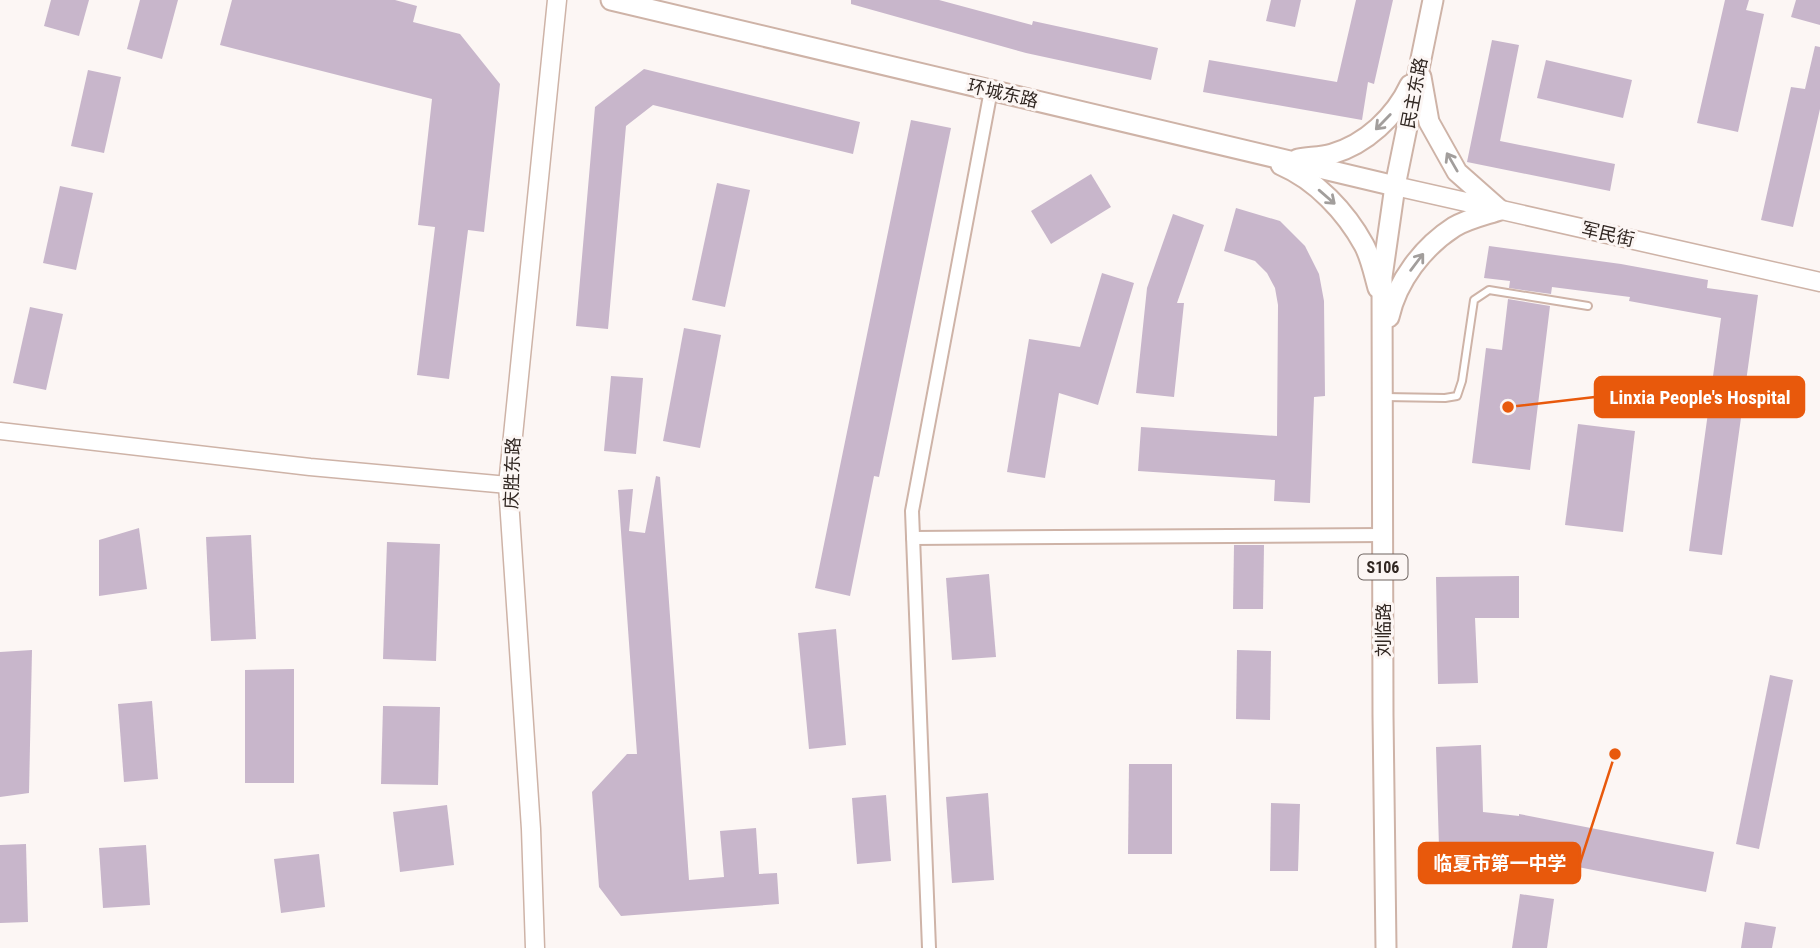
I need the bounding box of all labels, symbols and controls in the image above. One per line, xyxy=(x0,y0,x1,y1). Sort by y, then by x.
street label: 民主东路 xyxy=(1397,56,1431,130)
street label: 环城东路 xyxy=(966,75,1040,111)
one-way arrow xyxy=(1375,113,1392,130)
one-way arrow xyxy=(1444,152,1458,172)
one-way arrow xyxy=(1318,189,1336,205)
street label: 军民街 xyxy=(1579,218,1637,250)
one-way arrow xyxy=(1409,254,1424,272)
callout: Linxia People's Hospital xyxy=(1595,377,1804,417)
text: Linxia People's Hospital xyxy=(1609,386,1791,409)
street label: 庆胜东路 xyxy=(500,437,524,509)
road number: S106 xyxy=(1358,554,1408,580)
street label: 刘临路 xyxy=(1373,603,1394,657)
callout: 临夏市第一中学 xyxy=(1419,843,1580,883)
text: 临夏市第一中学 xyxy=(1433,852,1567,875)

